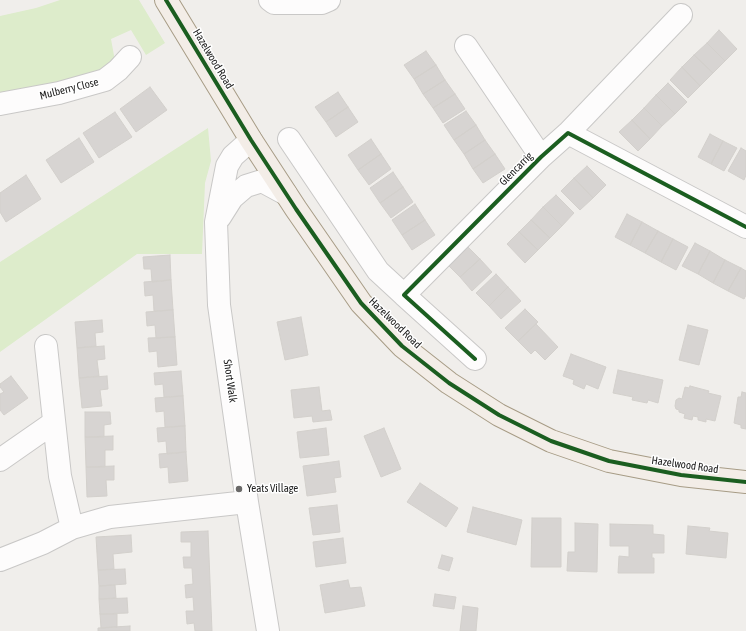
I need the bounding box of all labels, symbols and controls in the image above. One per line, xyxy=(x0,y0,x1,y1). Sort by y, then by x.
street label: Hazelwood Road xyxy=(190,27,236,91)
street label: Mulberry Close xyxy=(38,75,100,103)
street label: Glencarrig xyxy=(497,150,535,188)
street label: Hazelwood Road xyxy=(366,295,424,351)
street label: Short Walk xyxy=(220,359,240,403)
street label: Hazelwood Road xyxy=(651,454,719,476)
place label: Yeats Village xyxy=(247,482,298,496)
marker: Yeats Village xyxy=(234,484,244,494)

